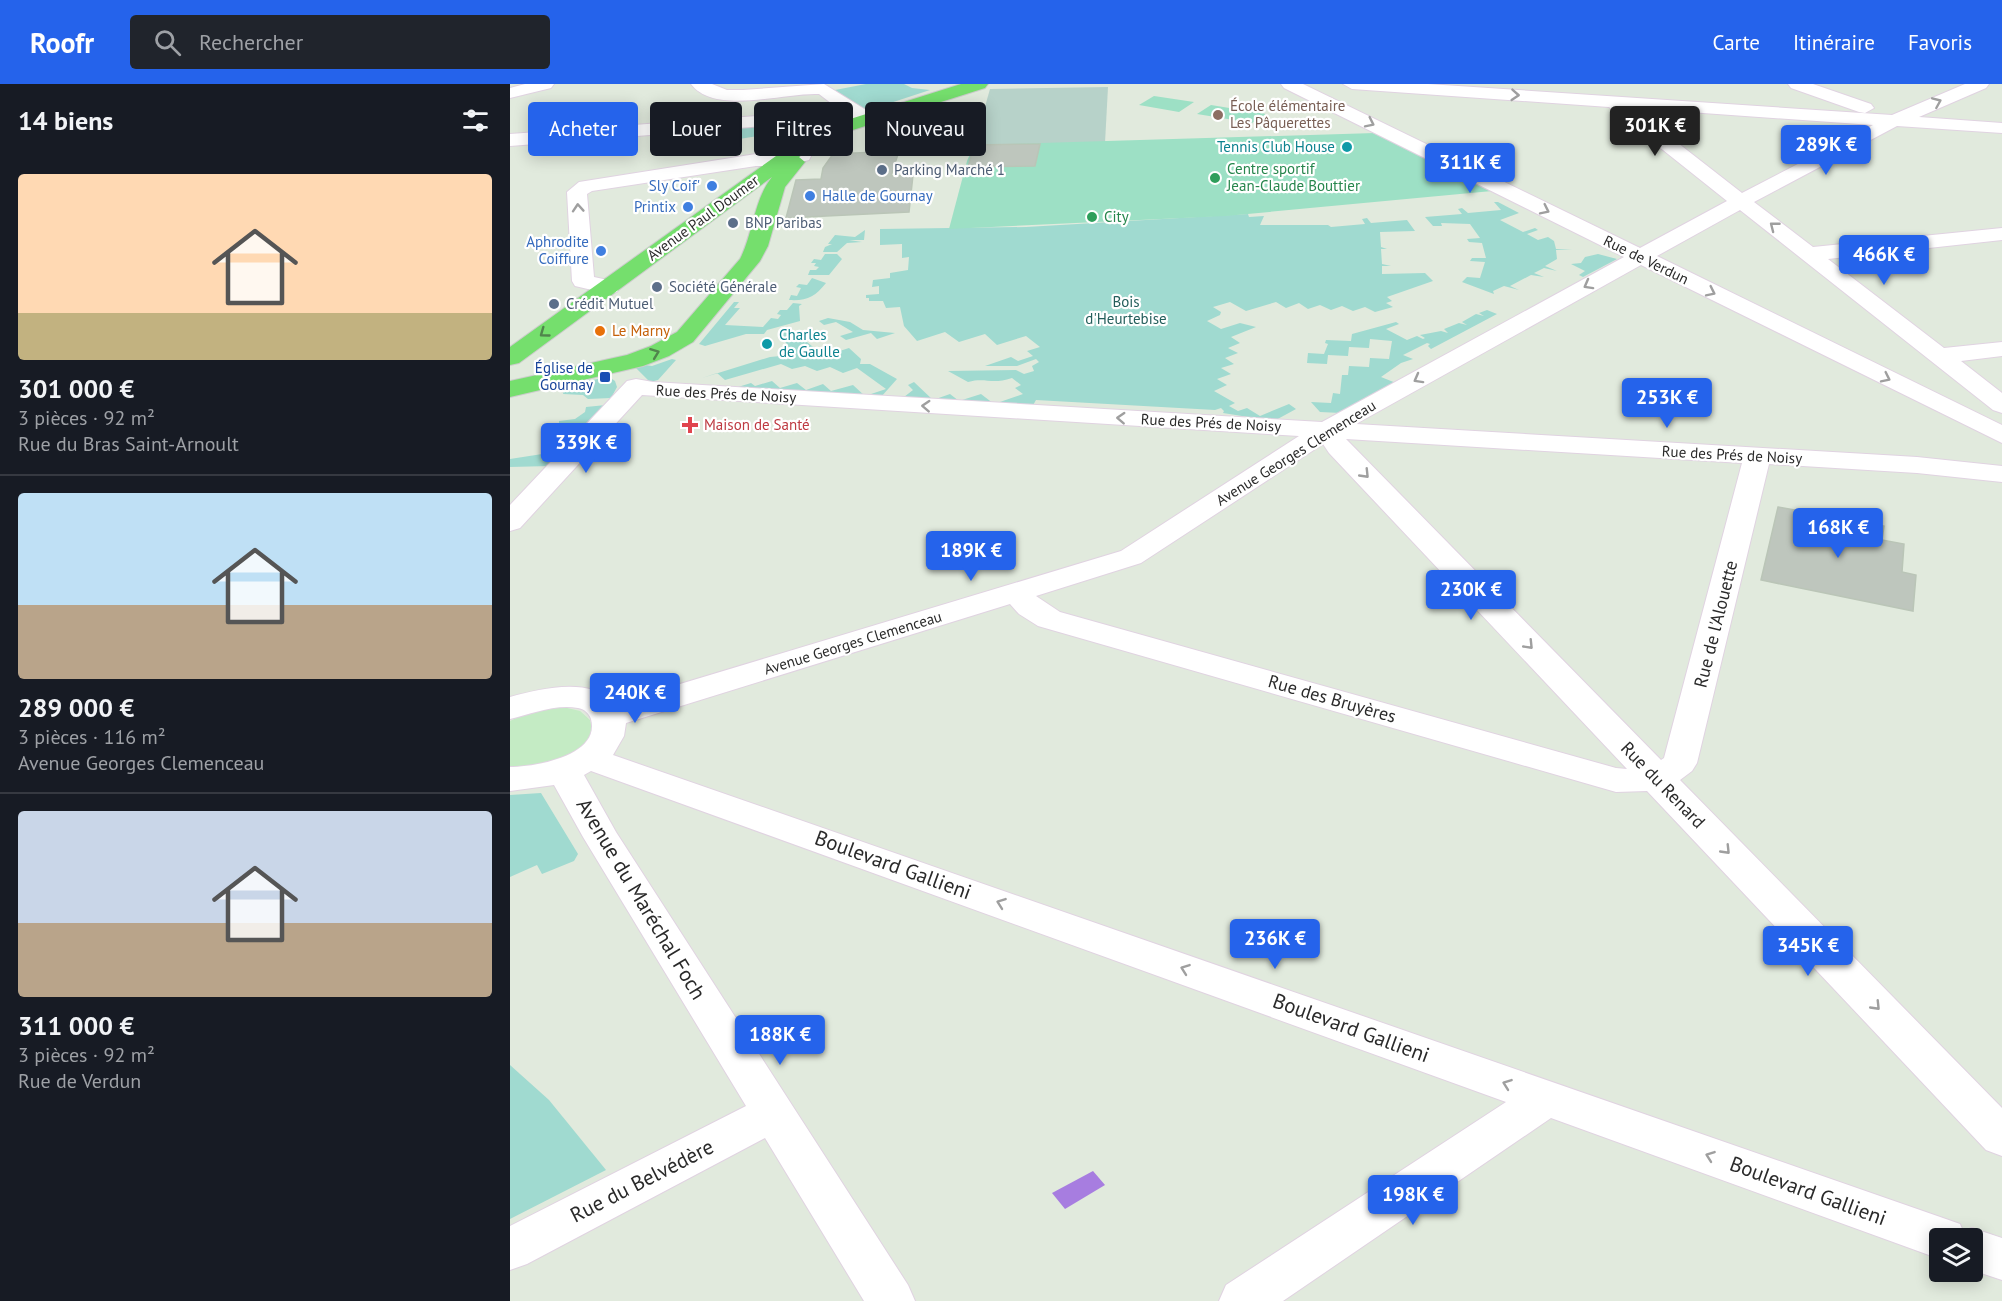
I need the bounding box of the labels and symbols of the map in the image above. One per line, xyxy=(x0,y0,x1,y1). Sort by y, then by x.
one-way arrow xyxy=(1510,89,1519,102)
place label: École élémentaire Les Pâquerettes xyxy=(1230,96,1345,132)
one-way arrow xyxy=(1931,98,1942,110)
pin: 301K € xyxy=(1606,106,1704,157)
marker: École élémentaire Les Pâquerettes xyxy=(1211,108,1225,122)
one-way arrow xyxy=(1364,116,1375,128)
pin: 289K € xyxy=(1777,125,1875,176)
place label: Tennis Club House xyxy=(1217,137,1335,156)
marker: Tennis Club House xyxy=(1340,140,1354,154)
pin: 311K € xyxy=(1421,143,1519,194)
place label: Centre sportif Jean-Claude Bouttier xyxy=(1226,159,1360,195)
place label: Parking Marché 1 xyxy=(894,160,1005,179)
marker: Parking Marché 1 xyxy=(875,163,889,177)
street label: Avenue Paul Doumer xyxy=(643,171,762,265)
marker: Centre sportif Jean-Claude Bouttier xyxy=(1208,171,1222,185)
place label: Sly Coif' xyxy=(649,176,700,195)
marker: Sly Coif' xyxy=(705,179,719,193)
place label: Halle de Gournay xyxy=(822,186,933,205)
marker: Halle de Gournay xyxy=(803,189,817,203)
place label: Printix xyxy=(634,197,676,216)
marker: Printix xyxy=(681,200,695,214)
one-way arrow xyxy=(1538,202,1549,214)
one-way arrow xyxy=(572,203,585,212)
place label: City xyxy=(1104,207,1129,226)
marker: City xyxy=(1085,210,1099,224)
place label: BNP Paribas xyxy=(745,213,822,232)
marker: BNP Paribas xyxy=(726,216,740,230)
one-way arrow xyxy=(1770,223,1781,234)
street label: Rue de Verdun xyxy=(1600,231,1692,288)
place label: Aphrodite Coiffure xyxy=(526,232,589,268)
pin: 466K € xyxy=(1835,235,1933,286)
marker: Aphrodite Coiffure xyxy=(594,244,608,258)
place label: Société Générale xyxy=(669,277,777,296)
one-way arrow xyxy=(1584,278,1595,289)
marker: Société Générale xyxy=(650,280,664,294)
one-way arrow xyxy=(1704,284,1715,296)
park label: Bois d'Heurtebise xyxy=(1085,292,1167,328)
place label: Crédit Mutuel xyxy=(566,294,654,313)
marker: Crédit Mutuel xyxy=(547,297,561,311)
place label: Le Marny xyxy=(612,321,670,340)
marker: Le Marny xyxy=(593,324,607,338)
place label: Charles de Gaulle xyxy=(779,325,840,361)
one-way arrow xyxy=(540,326,551,337)
marker: Charles de Gaulle xyxy=(760,337,774,351)
one-way arrow xyxy=(648,348,659,360)
place label: Église de Gournay xyxy=(535,358,593,394)
marker: Église de Gournay xyxy=(598,370,612,384)
one-way arrow xyxy=(1879,371,1890,382)
one-way arrow xyxy=(1414,372,1424,384)
pin: 253K € xyxy=(1618,378,1716,429)
street label: Rue des Prés de Noisy xyxy=(655,380,797,407)
street label: Avenue Georges Clemenceau xyxy=(1212,396,1379,510)
one-way arrow xyxy=(922,400,931,413)
street label: Rue des Prés de Noisy xyxy=(1140,409,1282,436)
one-way arrow xyxy=(1117,411,1126,424)
place label: Maison de Santé xyxy=(704,415,810,434)
marker: Maison de Santé xyxy=(681,416,699,434)
pin: 339K € xyxy=(537,423,635,474)
street label: Rue des Prés de Noisy xyxy=(1661,441,1803,468)
one-way arrow xyxy=(1357,467,1368,478)
pin: 168K € xyxy=(1789,508,1887,559)
pin: 189K € xyxy=(922,531,1020,582)
street label: Rue de l'Alouette xyxy=(1689,558,1742,690)
pin: 230K € xyxy=(1422,570,1520,621)
street label: Avenue Georges Clemenceau xyxy=(762,606,944,679)
one-way arrow xyxy=(1522,639,1533,649)
street label: Rue des Bruyères xyxy=(1266,669,1399,728)
pin: 240K € xyxy=(586,673,684,724)
street label: Rue du Renard xyxy=(1616,736,1711,833)
street label: Avenue du Maréchal Foch xyxy=(571,793,712,1004)
street label: Boulevard Gallieni xyxy=(811,824,975,905)
one-way arrow xyxy=(1719,843,1730,854)
one-way arrow xyxy=(996,898,1007,911)
pin: 236K € xyxy=(1226,919,1324,970)
pin: 345K € xyxy=(1759,926,1857,977)
one-way arrow xyxy=(1180,963,1190,976)
street label: Boulevard Gallieni xyxy=(1269,987,1433,1068)
one-way arrow xyxy=(1869,999,1880,1009)
pin: 188K € xyxy=(731,1015,829,1066)
one-way arrow xyxy=(1502,1078,1513,1091)
street label: Rue du Belvédère xyxy=(565,1133,718,1228)
street label: Boulevard Gallieni xyxy=(1726,1150,1890,1231)
one-way arrow xyxy=(1705,1151,1716,1164)
pin: 198K € xyxy=(1364,1175,1462,1226)

